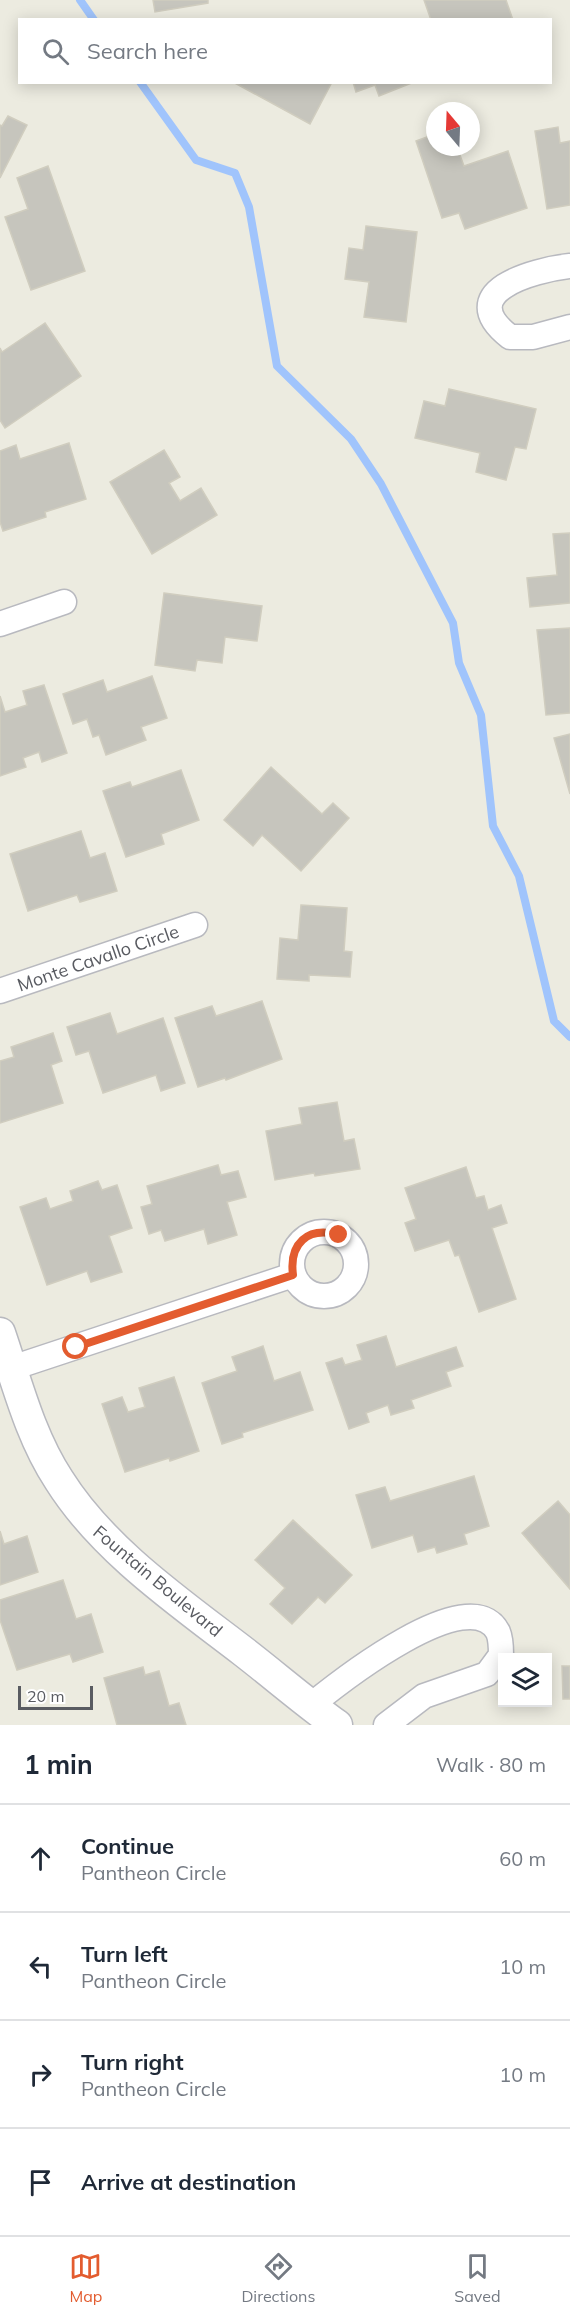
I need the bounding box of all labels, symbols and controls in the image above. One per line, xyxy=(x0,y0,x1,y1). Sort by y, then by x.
search box xyxy=(18,18,552,84)
icon: search xyxy=(39,35,72,68)
text: Search here xyxy=(87,37,208,65)
north arrow xyxy=(426,102,480,156)
street label: Monte Cavallo Circle xyxy=(14,920,182,996)
route end xyxy=(325,1221,351,1247)
route start xyxy=(62,1333,88,1359)
street label: Fountain Boulevard xyxy=(89,1520,227,1642)
map controls xyxy=(498,1653,552,1707)
button: layers xyxy=(498,1653,552,1707)
scale bar xyxy=(18,1683,93,1710)
text: 20 m xyxy=(27,1686,64,1706)
text: 1 min xyxy=(24,1748,93,1781)
text: Walk · 80 m xyxy=(436,1752,546,1777)
text: Continue xyxy=(81,1832,174,1860)
icon: ahead xyxy=(24,1842,57,1875)
text: 60 m xyxy=(499,1846,546,1871)
text: Pantheon Circle xyxy=(81,1860,226,1885)
text: Turn left xyxy=(81,1940,168,1968)
icon: left xyxy=(24,1950,57,1983)
text: 10 m xyxy=(499,1954,546,1979)
text: Pantheon Circle xyxy=(81,1968,226,1993)
text: Turn right xyxy=(81,2048,184,2076)
icon: right xyxy=(24,2058,57,2091)
text: 10 m xyxy=(499,2062,546,2087)
text: Pantheon Circle xyxy=(81,2076,226,2101)
icon: arrive xyxy=(24,2166,57,2199)
text: Arrive at destination xyxy=(81,2168,296,2196)
tab: Map xyxy=(69,2250,102,2306)
tab: Directions xyxy=(241,2250,315,2306)
tab: Saved xyxy=(454,2250,501,2306)

